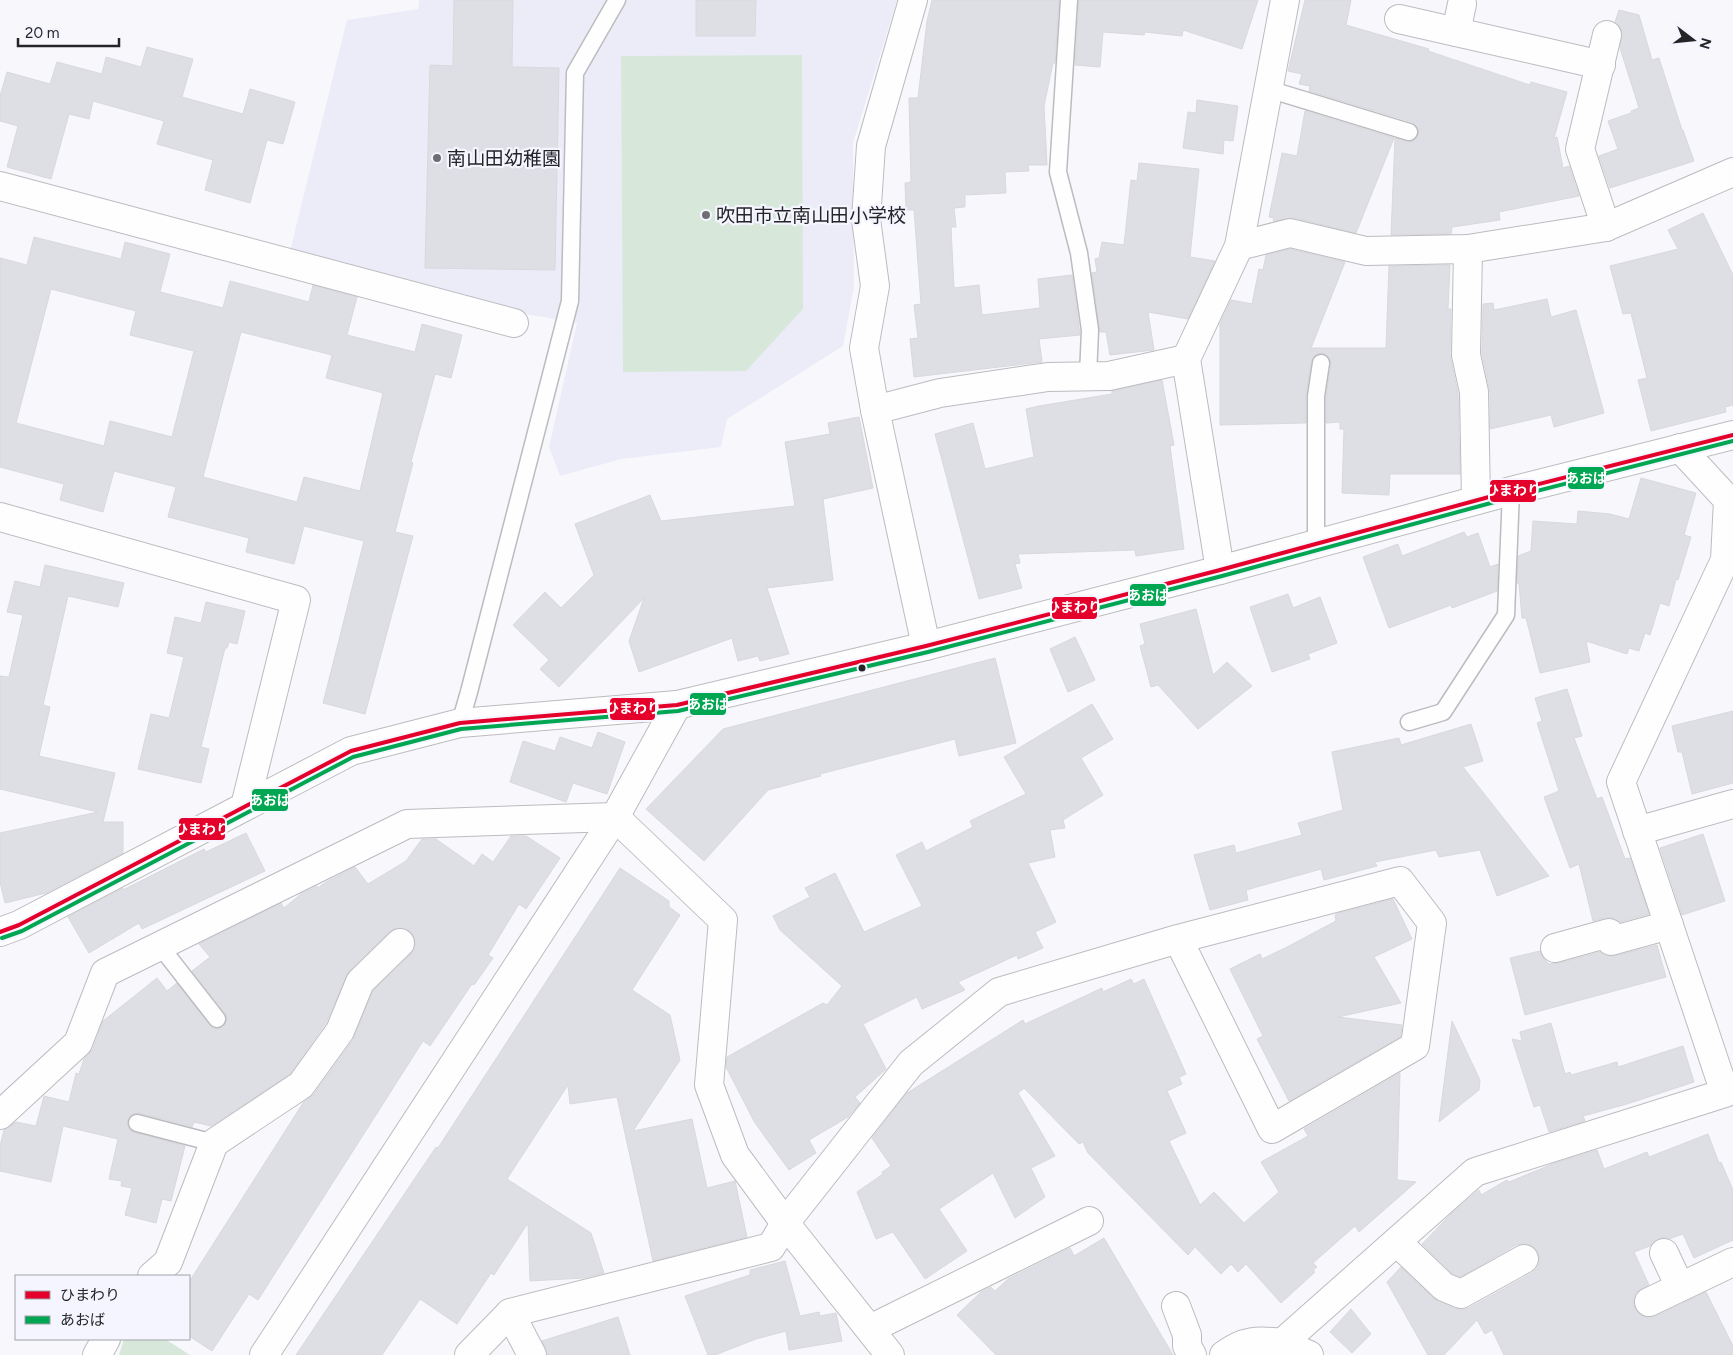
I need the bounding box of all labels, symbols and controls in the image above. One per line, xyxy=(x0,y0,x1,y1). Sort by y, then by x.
scale bar xyxy=(18,15,119,47)
north arrow xyxy=(1668,15,1718,65)
text: 20 m xyxy=(25,24,59,42)
text: N xyxy=(1695,36,1715,51)
place label: 南山田幼稚園 xyxy=(447,147,561,170)
marker: 南山田幼稚園 xyxy=(431,152,443,164)
place label: 吹田市立南山田小学校 xyxy=(716,204,906,227)
marker: 吹田市立南山田小学校 xyxy=(700,209,712,221)
line badge: あおば xyxy=(1567,466,1605,490)
text: あおば xyxy=(1565,470,1607,487)
line badge: ひまわり xyxy=(1489,479,1537,503)
text: ひまわり xyxy=(1485,482,1541,499)
line badge: あおば xyxy=(1129,583,1167,607)
text: あおば xyxy=(1127,587,1169,604)
line badge: ひまわり xyxy=(1051,596,1098,620)
text: ひまわり xyxy=(1046,599,1102,616)
unlabelled marker xyxy=(857,663,867,673)
line badge: あおば xyxy=(689,692,727,716)
text: あおば xyxy=(687,696,729,713)
line badge: ひまわり xyxy=(609,697,656,721)
text: ひまわり xyxy=(605,700,661,717)
line badge: あおば xyxy=(251,788,289,812)
text: あおば xyxy=(249,792,291,809)
line badge: ひまわり xyxy=(178,817,226,841)
text: ひまわり xyxy=(174,821,230,838)
legend xyxy=(15,1275,190,1340)
text: ひまわり xyxy=(60,1286,120,1304)
text: あおば xyxy=(60,1311,105,1329)

